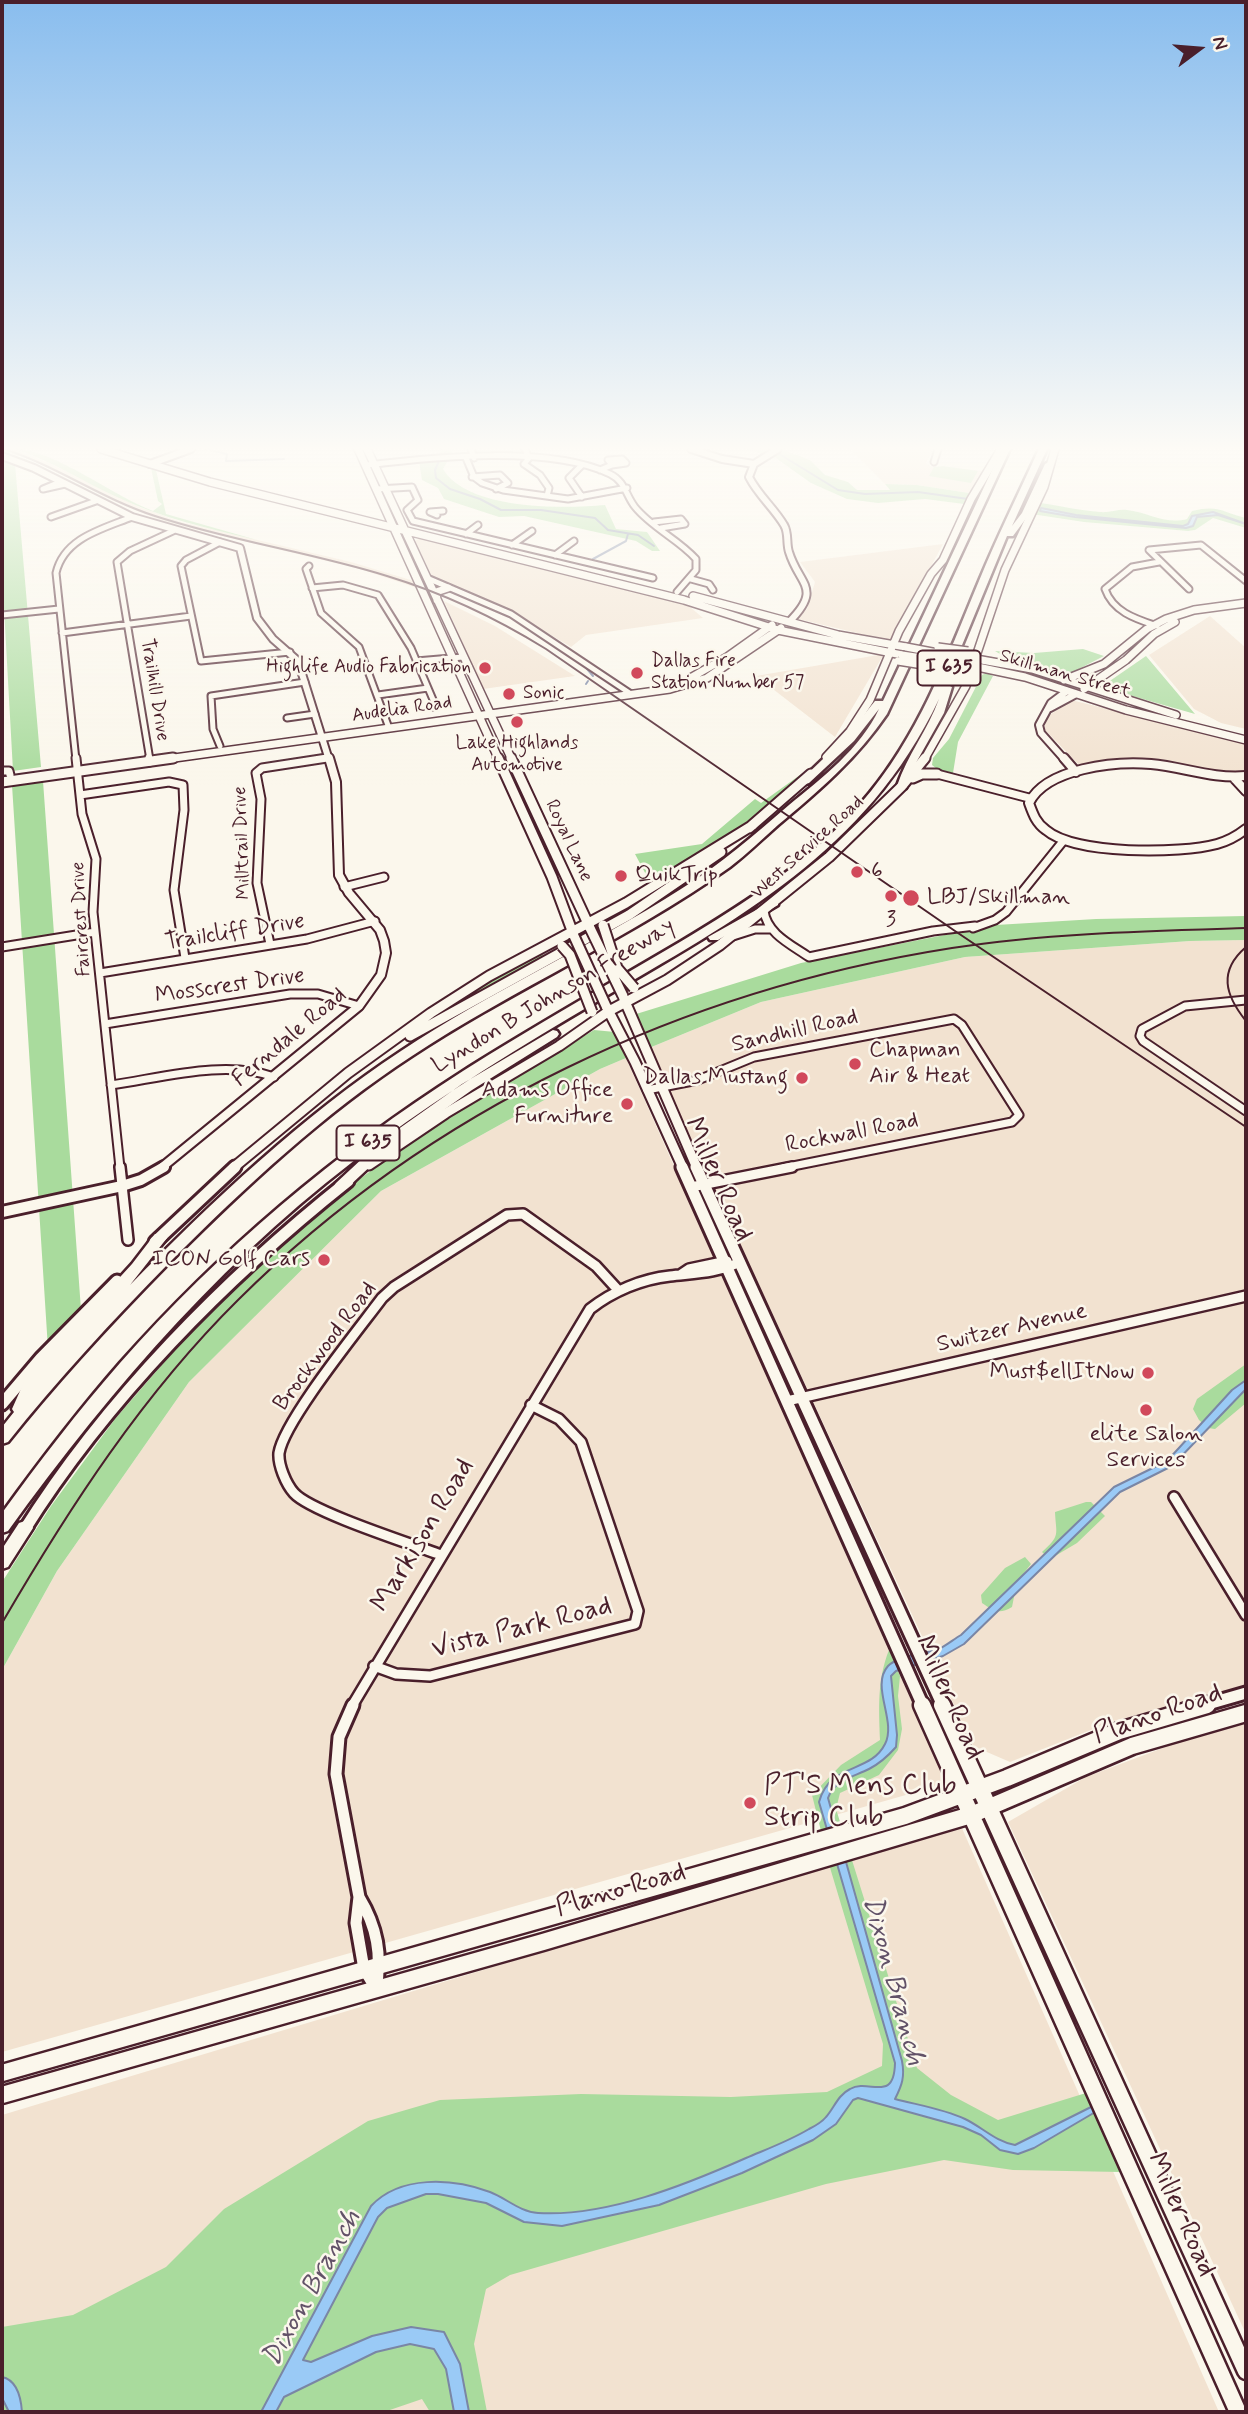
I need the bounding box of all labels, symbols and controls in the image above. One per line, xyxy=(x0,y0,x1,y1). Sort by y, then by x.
north arrow xyxy=(1164,14,1234,84)
text: N xyxy=(1206,34,1233,53)
street label: Trailhill Drive xyxy=(135,637,173,743)
street label: Skillman Street xyxy=(997,645,1133,705)
road number: I 635 xyxy=(918,650,981,686)
place label: Dallas Fire Station Number 57 xyxy=(651,651,804,695)
place label: Highlife Audio Fabrication xyxy=(266,657,471,679)
marker: Highlife Audio Fabrication xyxy=(477,660,493,676)
marker: Dallas Fire Station Number 57 xyxy=(629,665,645,681)
place label: Sonic xyxy=(523,683,564,705)
marker: Sonic xyxy=(501,686,517,702)
street label: Audelia Road xyxy=(351,692,453,728)
marker: Lake Highlands Automotive xyxy=(509,714,525,730)
place label: Lake Highlands Automotive xyxy=(456,733,578,777)
street label: Milltrail Drive xyxy=(230,786,256,900)
street label: West Service Road xyxy=(747,791,869,905)
street label: Royal Lane xyxy=(539,796,597,886)
place label: 6 xyxy=(871,858,883,886)
street label: Faircrest Drive xyxy=(68,861,96,977)
place label: QuikTrip xyxy=(635,862,718,890)
marker: 6 xyxy=(849,864,865,880)
marker: QuikTrip xyxy=(613,868,629,884)
place label: LBJ/Skillman xyxy=(927,884,1070,912)
marker: 3 xyxy=(883,888,899,904)
marker: LBJ/Skillman xyxy=(901,888,921,908)
place label: 3 xyxy=(886,907,896,935)
street label: Trailcliff Drive xyxy=(163,908,307,958)
street label: Lyndon B Johnson Freeway xyxy=(428,913,680,1081)
street label: Mosscrest Drive xyxy=(153,963,307,1011)
street label: Ferndale Road xyxy=(227,982,353,1094)
street label: Sandhill Road xyxy=(729,1004,861,1060)
place label: Chapman Air & Heat xyxy=(869,1037,970,1091)
marker: Chapman Air & Heat xyxy=(847,1056,863,1072)
place label: Dallas Mustang xyxy=(642,1064,788,1092)
marker: Dallas Mustang xyxy=(794,1070,810,1086)
place label: Adams Office Furniture xyxy=(482,1077,613,1131)
marker: Adams Office Furniture xyxy=(619,1096,635,1112)
street label: Rockwall Road xyxy=(783,1108,921,1160)
street label: Miller Road xyxy=(675,1113,759,1247)
road number: I 635 xyxy=(336,1126,400,1160)
place label: ICON Golf Cars xyxy=(152,1246,310,1274)
marker: ICON Golf Cars xyxy=(316,1252,332,1268)
street label: Brockwood Road xyxy=(268,1277,384,1417)
street label: Switzer Avenue xyxy=(934,1298,1090,1360)
place label: Must$ellItNow xyxy=(989,1359,1134,1387)
marker: Must$ellItNow xyxy=(1140,1365,1156,1381)
marker: elite Salon Services xyxy=(1138,1402,1154,1418)
place label: elite Salon Services xyxy=(1090,1421,1202,1475)
street label: Markison Road xyxy=(365,1453,483,1619)
street label: Vista Park Road xyxy=(428,1590,616,1668)
street label: Miller Road xyxy=(906,1631,990,1765)
street label: Plano Road xyxy=(1089,1677,1227,1753)
place label: PT'S Mens Club Strip Club xyxy=(764,1770,957,1836)
marker: PT'S Mens Club Strip Club xyxy=(742,1795,758,1811)
street label: Plano Road xyxy=(552,1856,690,1926)
water label: Dixon Branch xyxy=(853,1893,931,2069)
street label: Miller Road xyxy=(1138,2148,1222,2282)
water label: Dixon Branch xyxy=(256,2205,370,2373)

